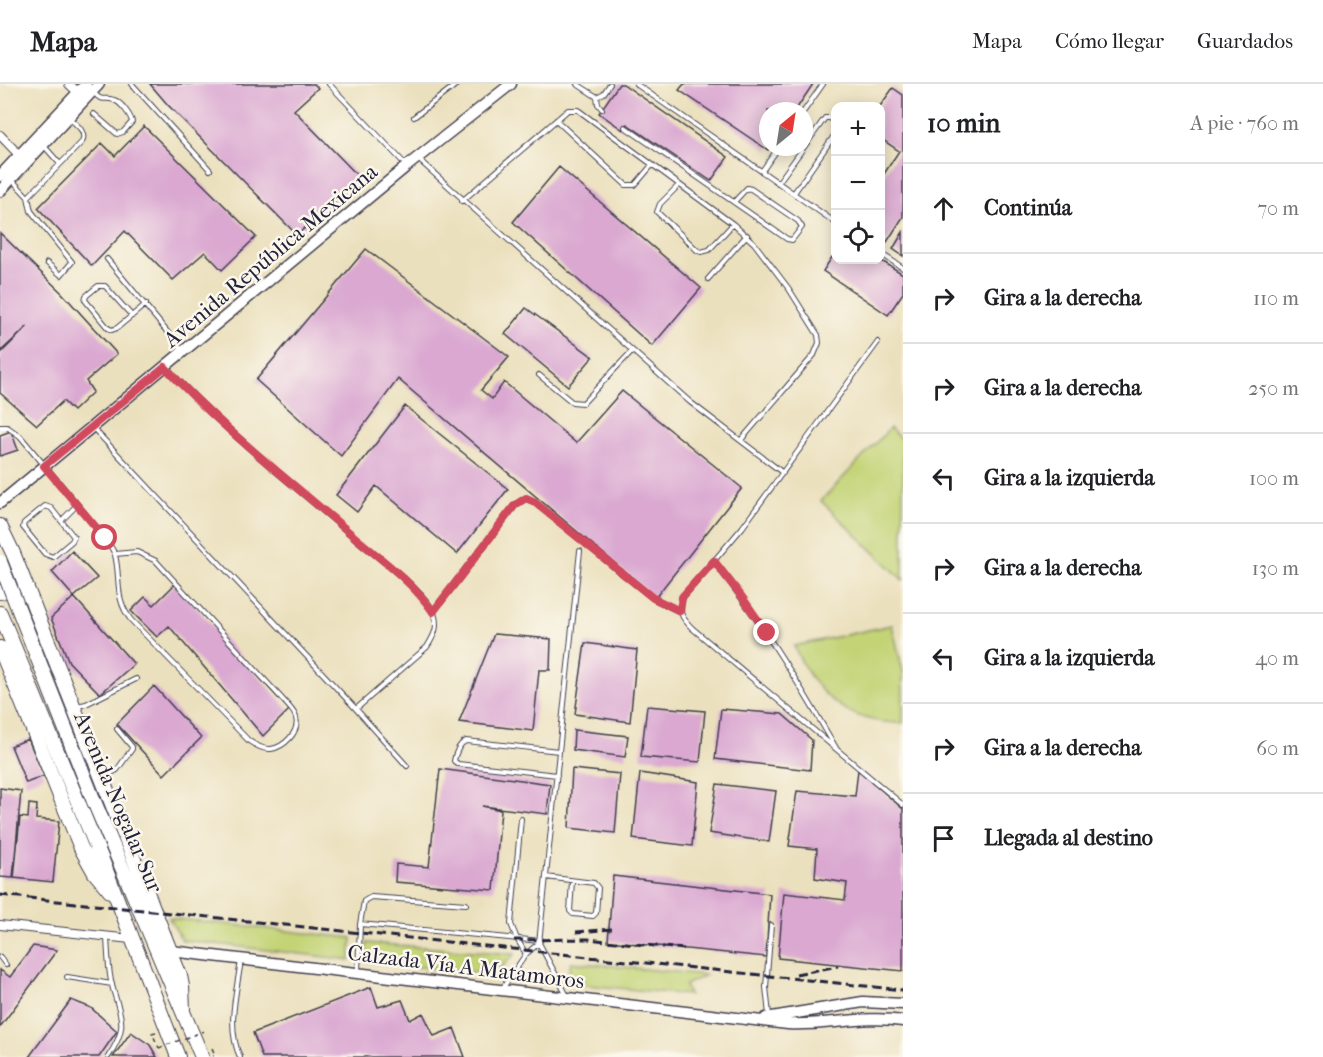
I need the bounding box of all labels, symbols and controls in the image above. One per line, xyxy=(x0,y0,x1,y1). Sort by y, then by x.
text: Mapa xyxy=(30,25,97,58)
text: Mapa xyxy=(972,29,1022,53)
text: Cómo llegar xyxy=(1055,29,1164,53)
text: Guardados xyxy=(1197,29,1293,53)
north arrow xyxy=(759,102,813,156)
map controls xyxy=(831,102,885,264)
button: + xyxy=(831,102,885,156)
text: 10 min xyxy=(927,108,1000,139)
text: A pie · 760 m xyxy=(1190,112,1299,135)
button: − xyxy=(831,156,885,210)
street label: Avenida República Mexicana xyxy=(158,158,384,354)
icon: ahead xyxy=(927,192,960,225)
text: Continúa xyxy=(984,195,1072,221)
text: 70 m xyxy=(1257,197,1299,220)
button: locate xyxy=(831,210,885,264)
icon: right xyxy=(927,282,960,315)
text: Gira a la derecha xyxy=(984,285,1141,311)
text: 110 m xyxy=(1253,287,1299,310)
icon: right xyxy=(927,372,960,405)
text: Gira a la derecha xyxy=(984,375,1141,401)
text: 250 m xyxy=(1248,377,1299,400)
icon: left xyxy=(927,462,960,495)
text: Gira a la izquierda xyxy=(984,465,1155,491)
text: 100 m xyxy=(1249,467,1299,490)
route start xyxy=(91,524,117,550)
icon: right xyxy=(927,552,960,585)
text: Gira a la derecha xyxy=(984,555,1141,581)
text: 130 m xyxy=(1252,557,1299,580)
route end xyxy=(753,619,779,645)
icon: left xyxy=(927,642,960,675)
text: Gira a la izquierda xyxy=(984,645,1155,671)
text: 40 m xyxy=(1255,647,1299,670)
street label: Avenida Nogalar Sur xyxy=(68,707,168,897)
icon: right xyxy=(927,732,960,765)
text: Gira a la derecha xyxy=(984,735,1141,761)
text: 60 m xyxy=(1256,737,1299,760)
icon: arrive xyxy=(927,822,960,855)
text: Llegada al destino xyxy=(984,825,1153,851)
street label: Calzada Vía A Matamoros xyxy=(346,940,586,994)

